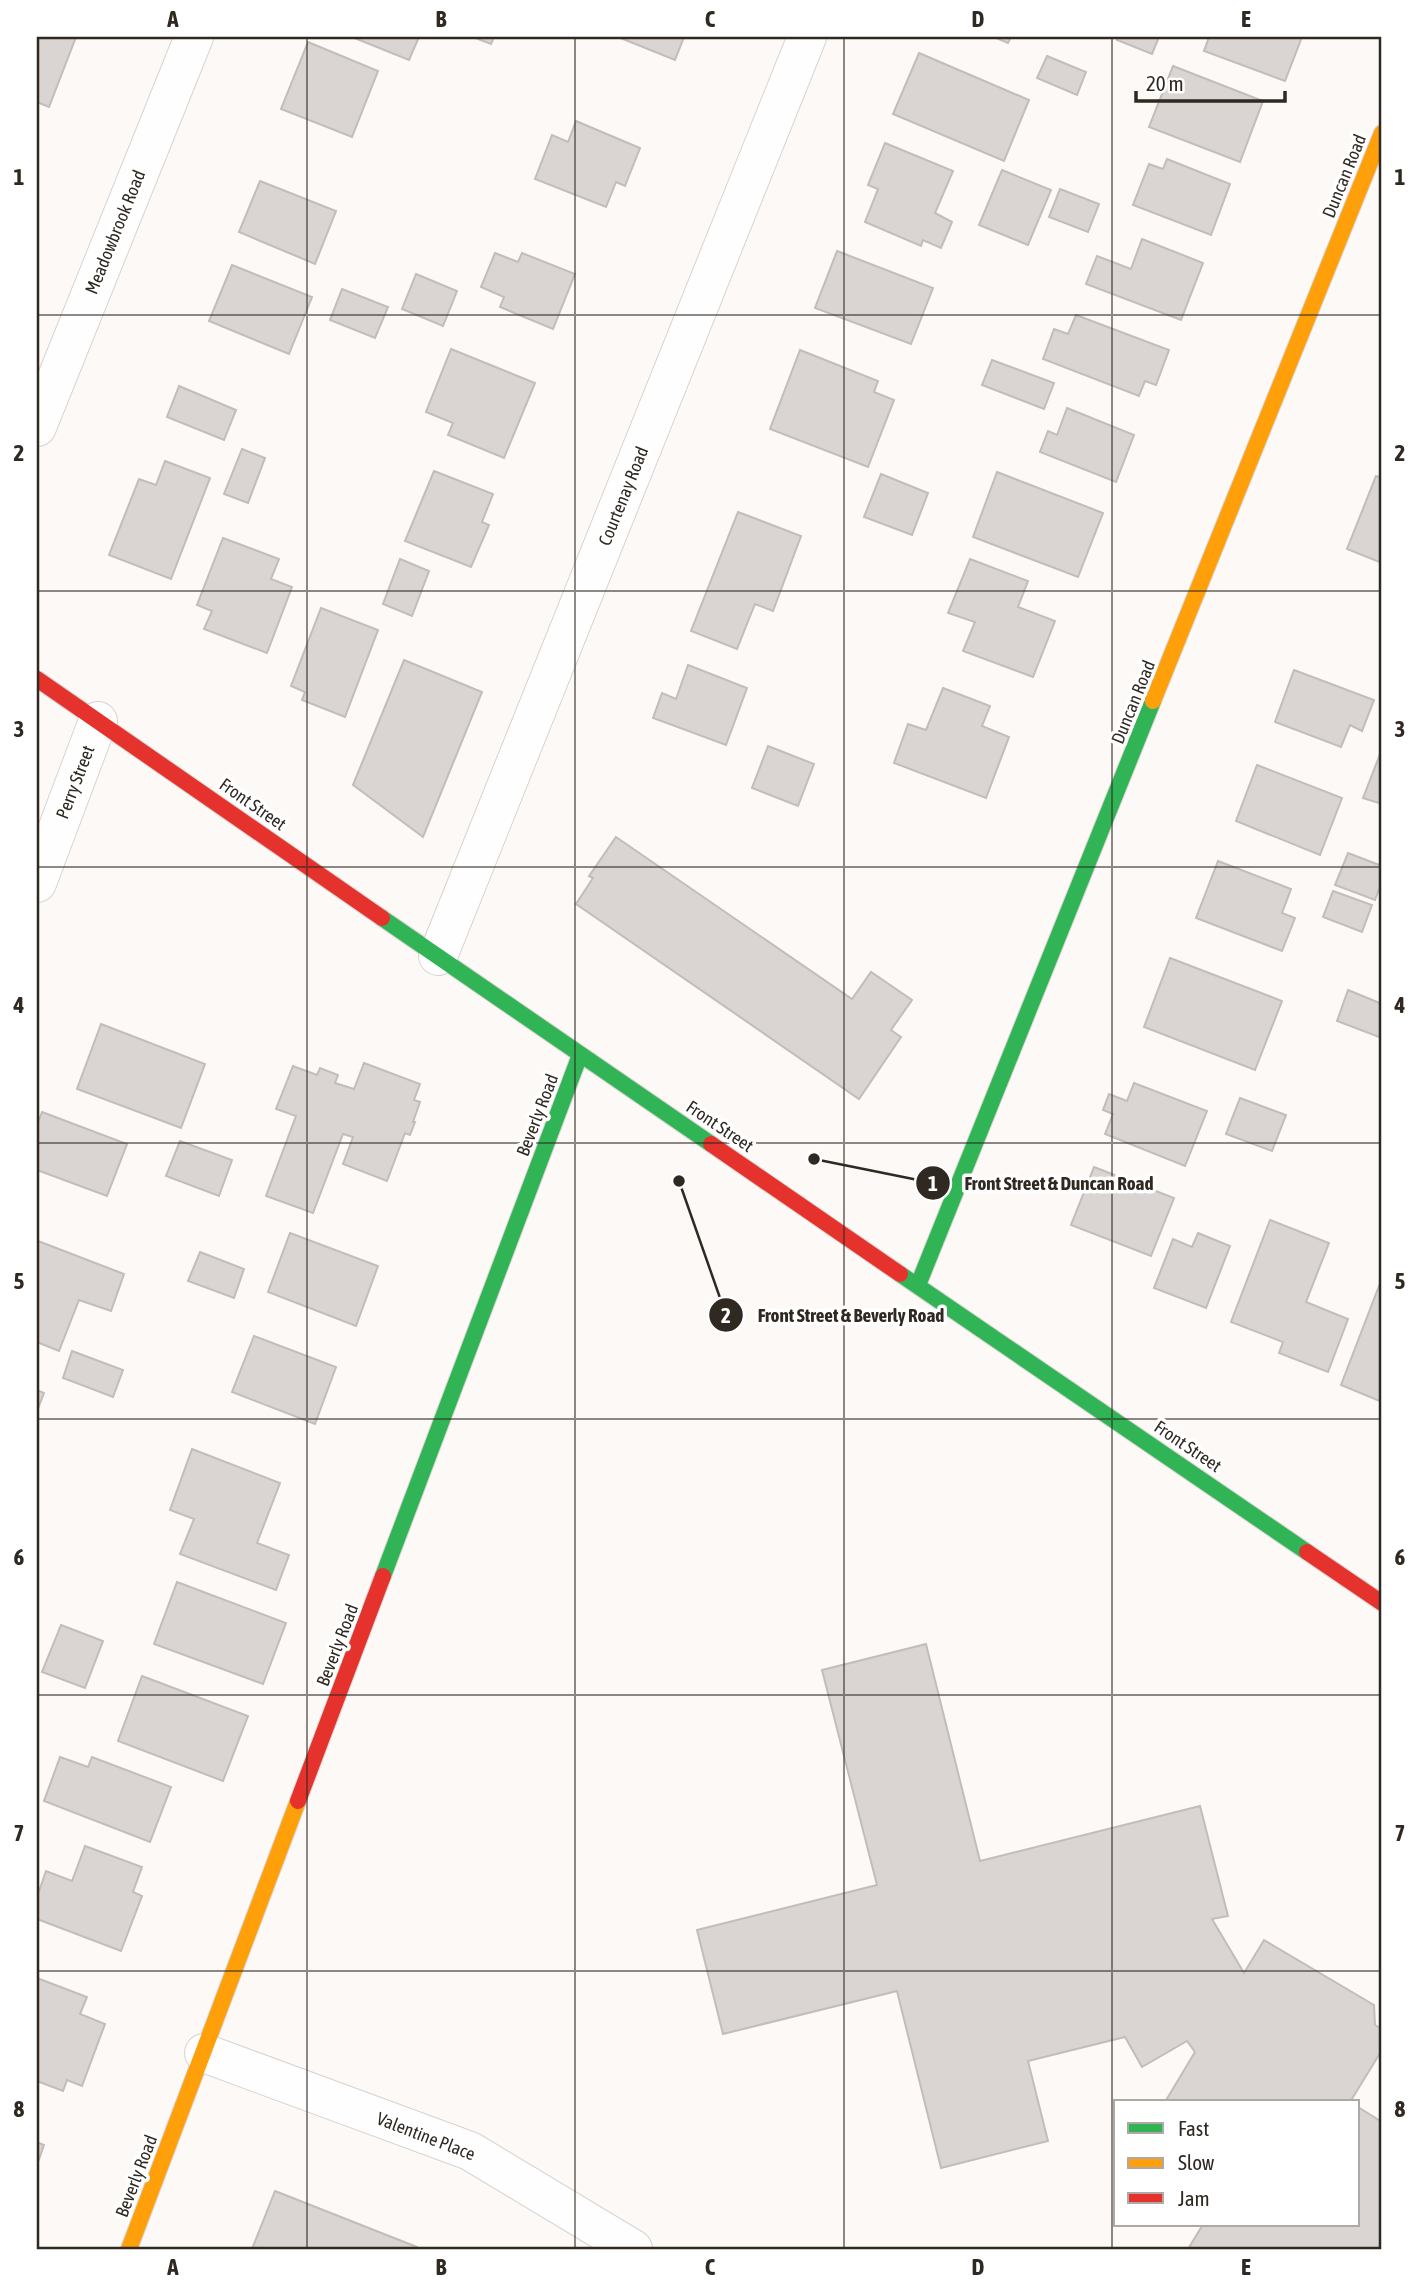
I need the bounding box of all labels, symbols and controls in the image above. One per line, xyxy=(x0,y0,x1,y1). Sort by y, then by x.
text: A xyxy=(166,6,179,32)
text: B xyxy=(436,6,447,32)
text: C xyxy=(705,6,716,32)
text: D xyxy=(972,6,985,32)
text: E xyxy=(1241,6,1251,32)
scale bar xyxy=(1136,60,1284,104)
text: 20 m xyxy=(1146,71,1184,95)
street label: Duncan Road xyxy=(1318,131,1370,221)
text: 1 xyxy=(14,164,25,190)
text: 1 xyxy=(1395,164,1406,190)
street label: Meadowbrook Road xyxy=(81,167,149,297)
text: 2 xyxy=(14,440,24,466)
text: 2 xyxy=(1395,440,1405,466)
street label: Courtenay Road xyxy=(594,443,652,549)
street label: Duncan Road xyxy=(1107,657,1159,747)
text: 3 xyxy=(14,716,24,742)
text: 3 xyxy=(1395,716,1405,742)
street label: Perry Street xyxy=(51,742,99,822)
street label: Front Street xyxy=(216,773,290,835)
text: 4 xyxy=(13,992,25,1018)
text: 4 xyxy=(1394,992,1406,1018)
street label: Beverly Road xyxy=(512,1071,562,1159)
street label: Front Street xyxy=(682,1096,758,1156)
callout: Front Street & Duncan Road xyxy=(915,1163,1167,1203)
text: 1 xyxy=(928,1171,938,1195)
text: Front Street & Duncan Road xyxy=(965,1172,1153,1194)
text: 5 xyxy=(14,1268,25,1294)
text: 5 xyxy=(1395,1268,1406,1294)
callout: Front Street & Beverly Road xyxy=(709,1295,959,1335)
text: 2 xyxy=(721,1303,731,1327)
text: Front Street & Beverly Road xyxy=(758,1304,944,1326)
street label: Front Street xyxy=(1150,1416,1226,1476)
text: 6 xyxy=(14,1544,25,1570)
text: 6 xyxy=(1395,1544,1406,1570)
street label: Beverly Road xyxy=(312,1601,362,1689)
text: 7 xyxy=(14,1820,24,1846)
text: 7 xyxy=(1395,1820,1405,1846)
text: 8 xyxy=(14,2096,25,2122)
text: 8 xyxy=(1395,2096,1406,2122)
legend xyxy=(1114,2100,1360,2226)
street label: Valentine Place xyxy=(374,2108,478,2164)
text: Fast xyxy=(1178,2116,1209,2140)
street label: Beverly Road xyxy=(111,2132,161,2220)
text: Slow xyxy=(1178,2150,1215,2174)
text: Jam xyxy=(1178,2186,1210,2210)
text: A xyxy=(166,2254,179,2280)
text: B xyxy=(436,2254,447,2280)
text: C xyxy=(705,2254,716,2280)
text: D xyxy=(972,2254,985,2280)
text: E xyxy=(1241,2254,1251,2280)

